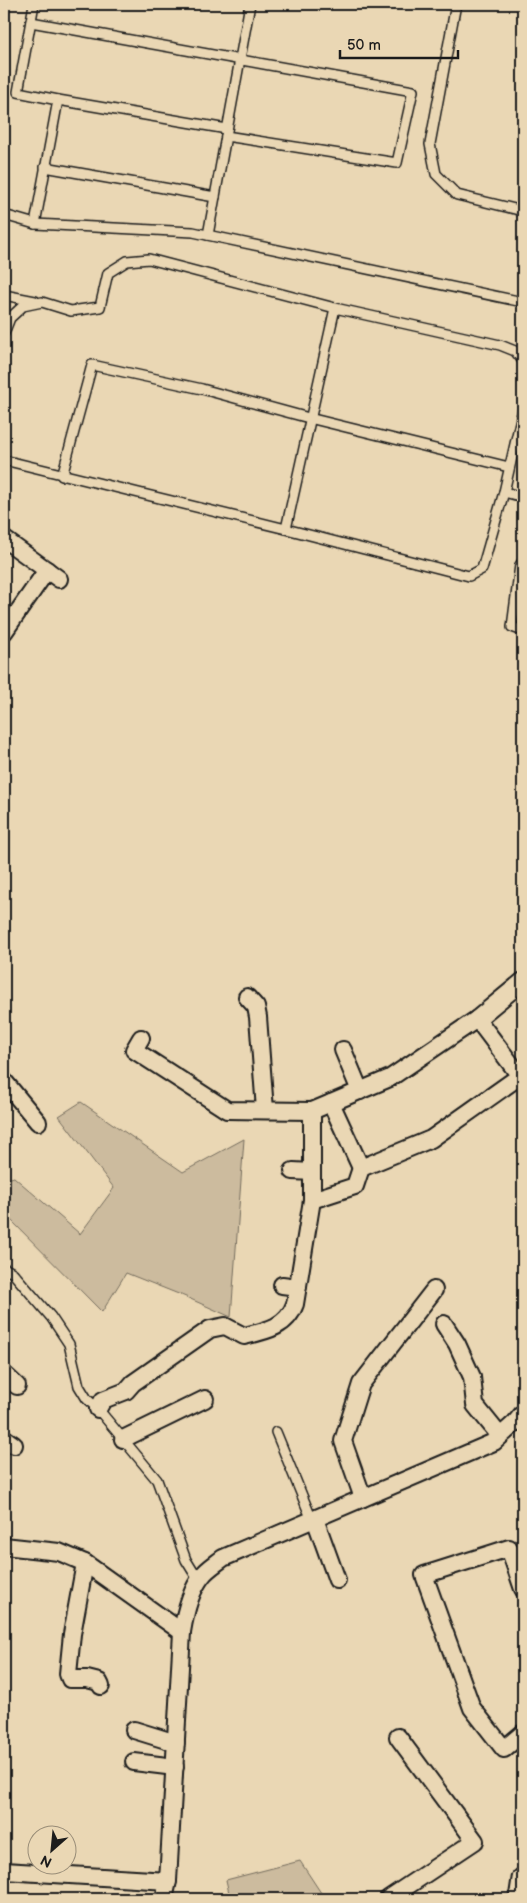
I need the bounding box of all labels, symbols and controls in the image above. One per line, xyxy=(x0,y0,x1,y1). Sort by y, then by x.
scale bar xyxy=(340,28,457,60)
text: 50 m xyxy=(347,36,381,55)
north arrow xyxy=(28,1826,78,1876)
text: N xyxy=(38,1851,55,1871)

